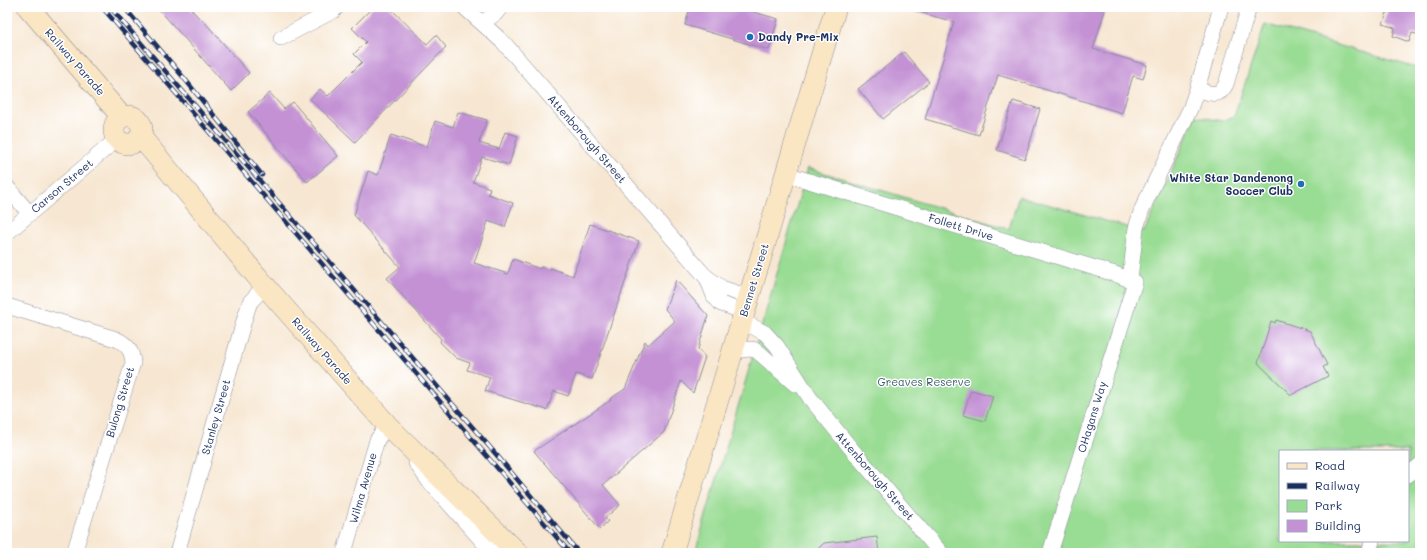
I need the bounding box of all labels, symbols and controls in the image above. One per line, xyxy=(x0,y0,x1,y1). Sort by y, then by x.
street label: Railway Parade xyxy=(42,25,109,99)
place label: Dandy Pre-Mix xyxy=(758,29,839,44)
marker: Dandy Pre-Mix xyxy=(745,32,755,42)
street label: Attenborough Street xyxy=(545,91,630,186)
street label: Carson Street xyxy=(27,155,96,216)
place label: White Star Dandenong Soccer Club xyxy=(1170,170,1293,198)
marker: White Star Dandenong Soccer Club xyxy=(1296,179,1306,189)
street label: Follett Drive xyxy=(927,210,996,244)
street label: Bennet Street xyxy=(735,241,772,318)
street label: Railway Parade xyxy=(289,314,356,388)
street label: Bulong Street xyxy=(102,365,137,439)
park label: Greaves Reserve xyxy=(878,374,971,389)
street label: Stanley Street xyxy=(198,377,233,456)
street label: OHagans Way xyxy=(1074,379,1110,454)
street label: Attenborough Street xyxy=(833,428,918,523)
legend xyxy=(1279,450,1409,542)
street label: Wilma Avenue xyxy=(345,451,380,525)
text: Road xyxy=(1315,457,1345,473)
text: Railway xyxy=(1315,477,1360,493)
text: Park xyxy=(1315,497,1342,513)
text: Building xyxy=(1315,517,1361,533)

